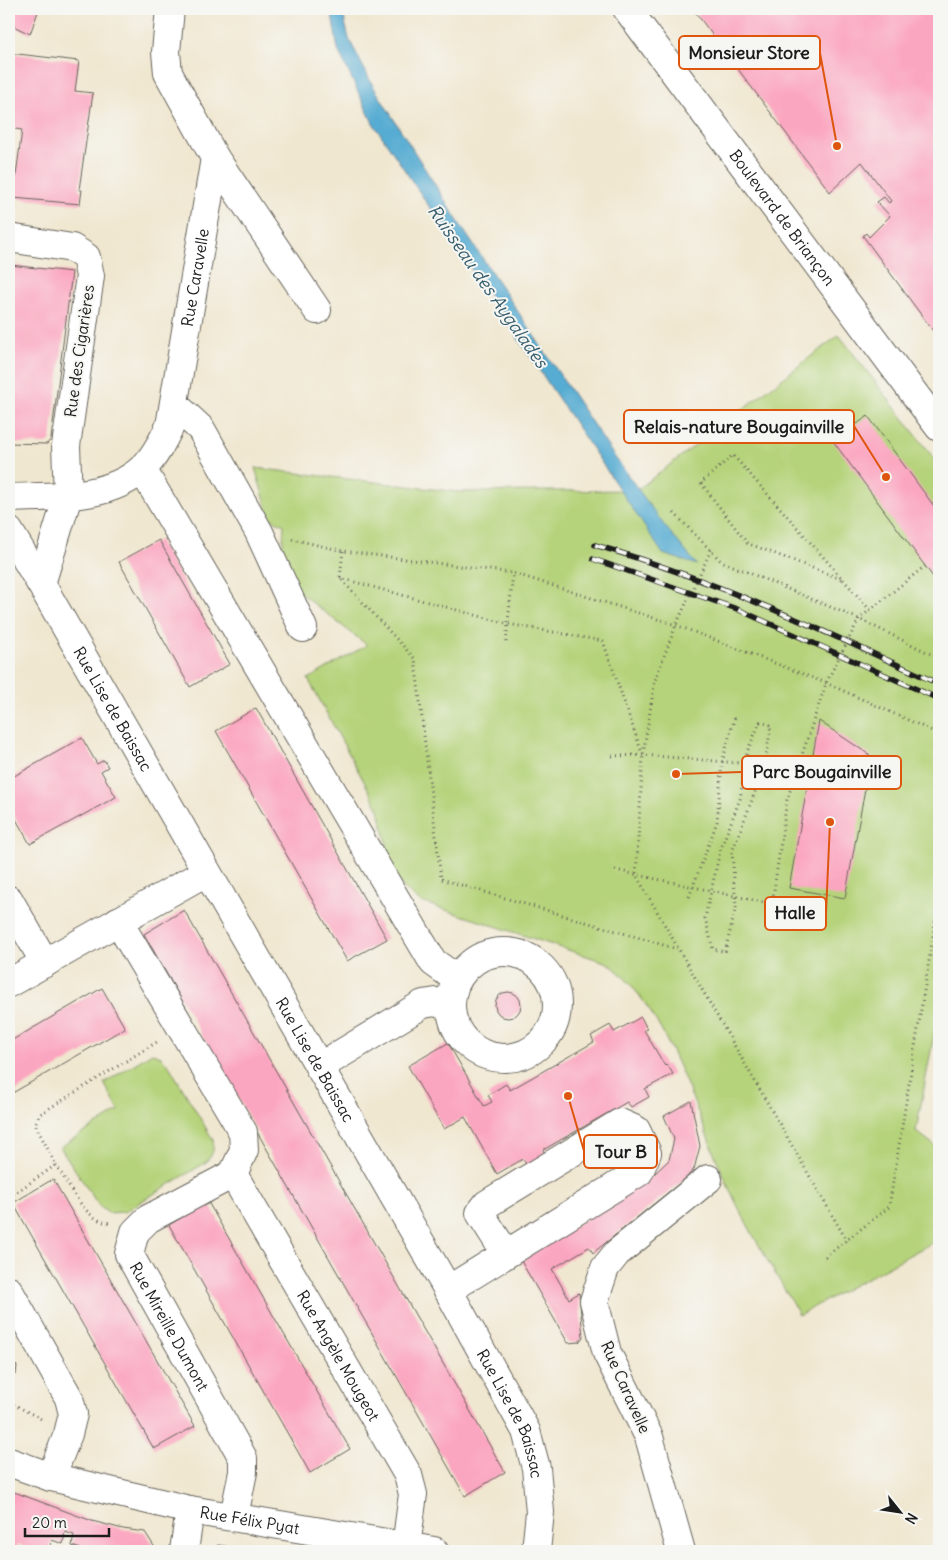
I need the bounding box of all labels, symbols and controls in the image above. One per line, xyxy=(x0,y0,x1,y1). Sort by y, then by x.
callout: Monsieur Store xyxy=(679,36,820,69)
text: Monsieur Store xyxy=(688,41,810,64)
street label: Boulevard de Briançon xyxy=(725,145,840,289)
water label: Ruisseau des Aygalades xyxy=(423,200,554,374)
street label: Rue Caravelle xyxy=(177,227,213,328)
street label: Rue des Cigarières xyxy=(60,283,98,419)
callout: Relais-nature Bougainville xyxy=(624,410,854,443)
text: Relais-nature Bougainville xyxy=(634,415,844,438)
street label: Rue Lise de Baissac xyxy=(69,643,157,775)
callout: Parc Bougainville xyxy=(742,756,901,789)
text: Parc Bougainville xyxy=(753,760,892,783)
callout: Halle xyxy=(765,897,826,930)
text: Halle xyxy=(775,901,816,924)
street label: Rue Lise de Baissac xyxy=(271,994,359,1126)
callout: Tour B xyxy=(584,1135,657,1168)
text: Tour B xyxy=(595,1140,647,1163)
street label: Rue Mireille Dumont xyxy=(125,1258,214,1395)
street label: Rue Angèle Mougeot xyxy=(293,1287,385,1425)
street label: Rue Caravelle xyxy=(597,1338,655,1436)
street label: Rue Lise de Baissac xyxy=(473,1345,547,1479)
north arrow xyxy=(876,1488,926,1538)
street label: Rue Félix Pyat xyxy=(198,1502,302,1538)
scale bar xyxy=(25,1505,109,1537)
text: N xyxy=(901,1510,921,1527)
text: 20 m xyxy=(32,1513,67,1532)

